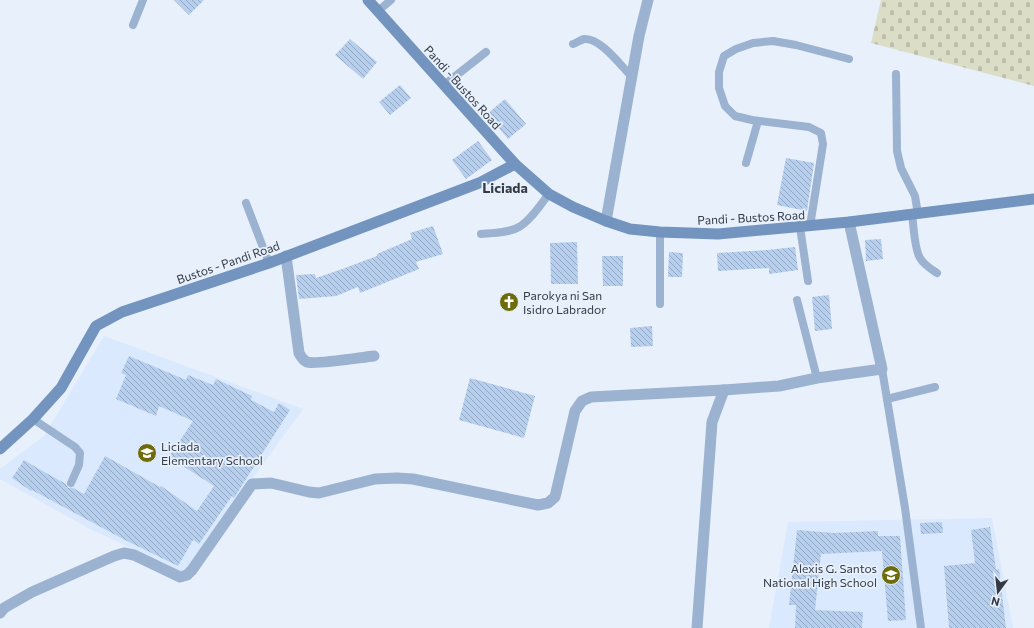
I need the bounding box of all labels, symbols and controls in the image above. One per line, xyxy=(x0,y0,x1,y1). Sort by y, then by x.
street label: Pandi - Bustos Road xyxy=(422,42,504,132)
district label: Liciada xyxy=(482,179,528,196)
street label: Pandi - Bustos Road xyxy=(697,207,805,227)
street label: Bustos - Pandi Road xyxy=(175,238,281,286)
place label: Parokya ni San Isidro Labrador xyxy=(523,288,606,316)
church icon: Parokya ni San Isidro Labrador xyxy=(498,291,520,313)
place label: Liciada Elementary School xyxy=(161,439,263,467)
school or university icon: Liciada Elementary School xyxy=(136,442,158,464)
place label: Alexis G. Santos National High School xyxy=(763,561,877,589)
school or university icon: Alexis G. Santos National High School xyxy=(880,564,902,586)
north arrow xyxy=(978,572,1018,612)
text: N xyxy=(990,595,1001,609)

